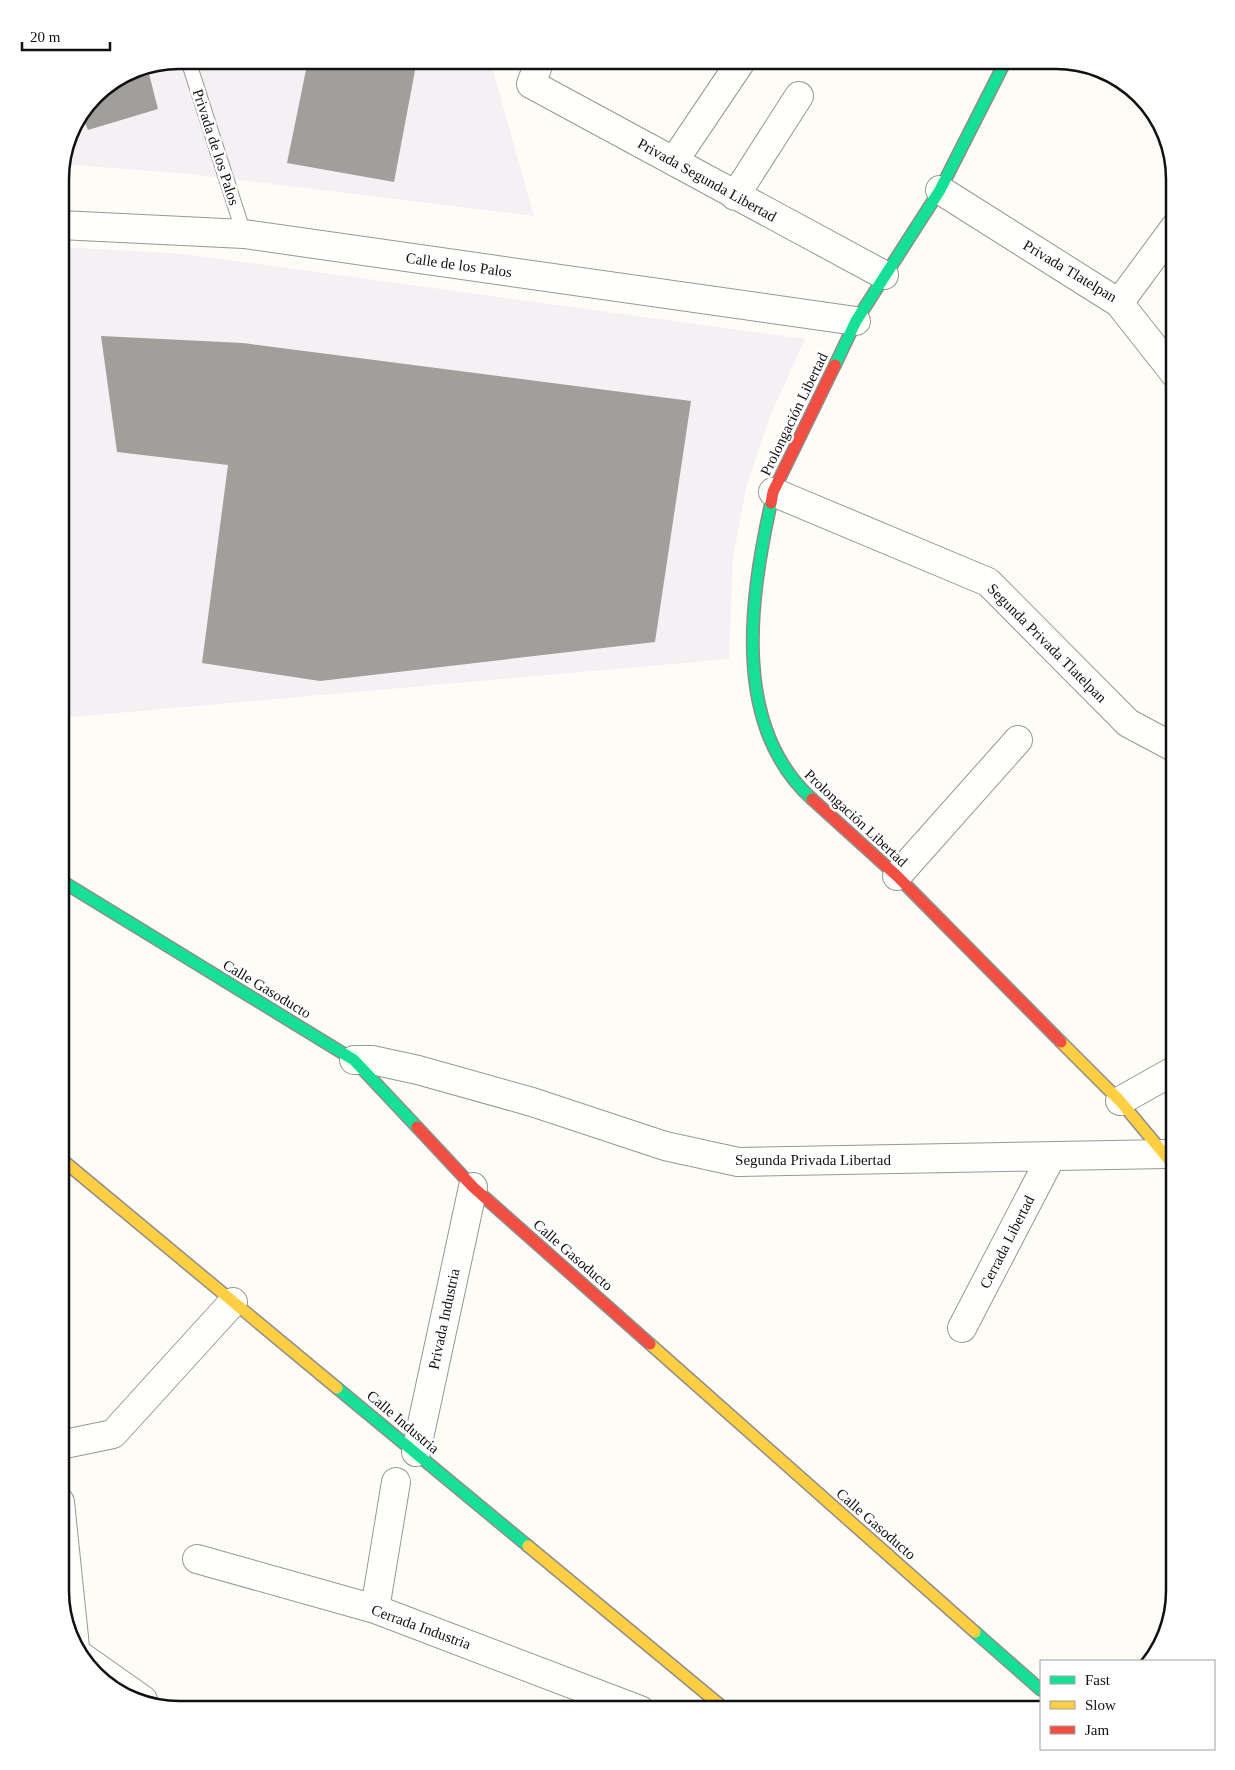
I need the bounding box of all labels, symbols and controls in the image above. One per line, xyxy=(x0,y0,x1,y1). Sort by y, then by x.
scale bar xyxy=(22,20,110,52)
text: 20 m xyxy=(30,29,61,45)
street label: Privada de los Palos xyxy=(190,87,242,207)
street label: Privada Segunda Libertad xyxy=(635,135,779,225)
street label: Privada Tlatelpan xyxy=(1020,237,1120,305)
street label: Calle de los Palos xyxy=(405,250,513,280)
street label: Prolongación Libertad xyxy=(757,350,831,478)
street label: Segunda Privada Tlatelpan xyxy=(984,580,1110,706)
street label: Prolongación Libertad xyxy=(801,766,911,870)
street label: Calle Gasoducto xyxy=(220,957,314,1021)
street label: Segunda Privada Libertad xyxy=(735,1152,891,1168)
street label: Cerrada Libertad xyxy=(977,1192,1038,1291)
street label: Calle Gasoducto xyxy=(530,1216,616,1294)
street label: Privada Industria xyxy=(425,1267,463,1371)
street label: Calle Industria xyxy=(364,1387,442,1457)
street label: Calle Gasoducto xyxy=(833,1485,919,1563)
street label: Cerrada Industria xyxy=(369,1602,473,1653)
legend xyxy=(1040,1660,1215,1750)
text: Fast xyxy=(1085,1672,1111,1688)
text: Slow xyxy=(1085,1697,1116,1713)
text: Jam xyxy=(1085,1722,1109,1738)

